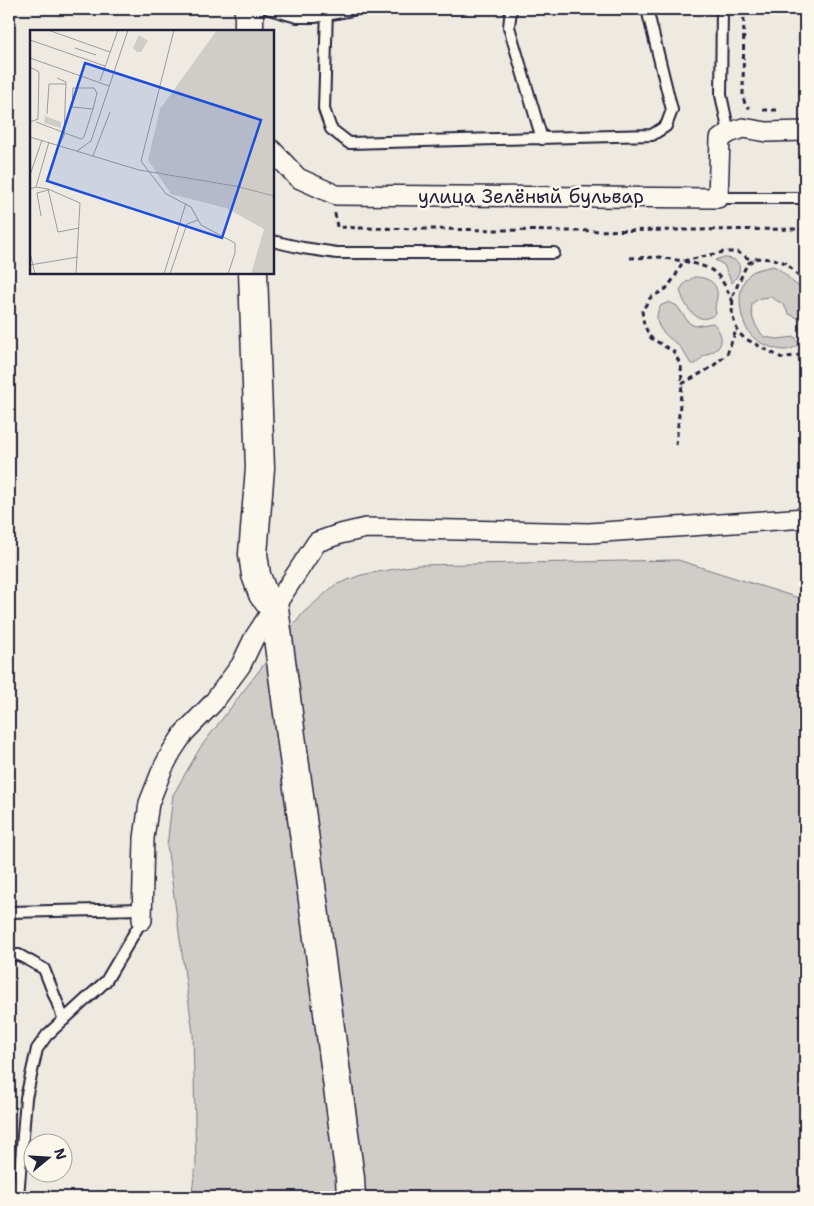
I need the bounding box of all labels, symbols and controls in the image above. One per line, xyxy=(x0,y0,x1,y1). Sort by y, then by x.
inset map xyxy=(30,30,274,274)
street label: улица Зелёный бульвар xyxy=(418,184,644,209)
north arrow xyxy=(22,1134,72,1184)
text: N xyxy=(50,1146,71,1162)

